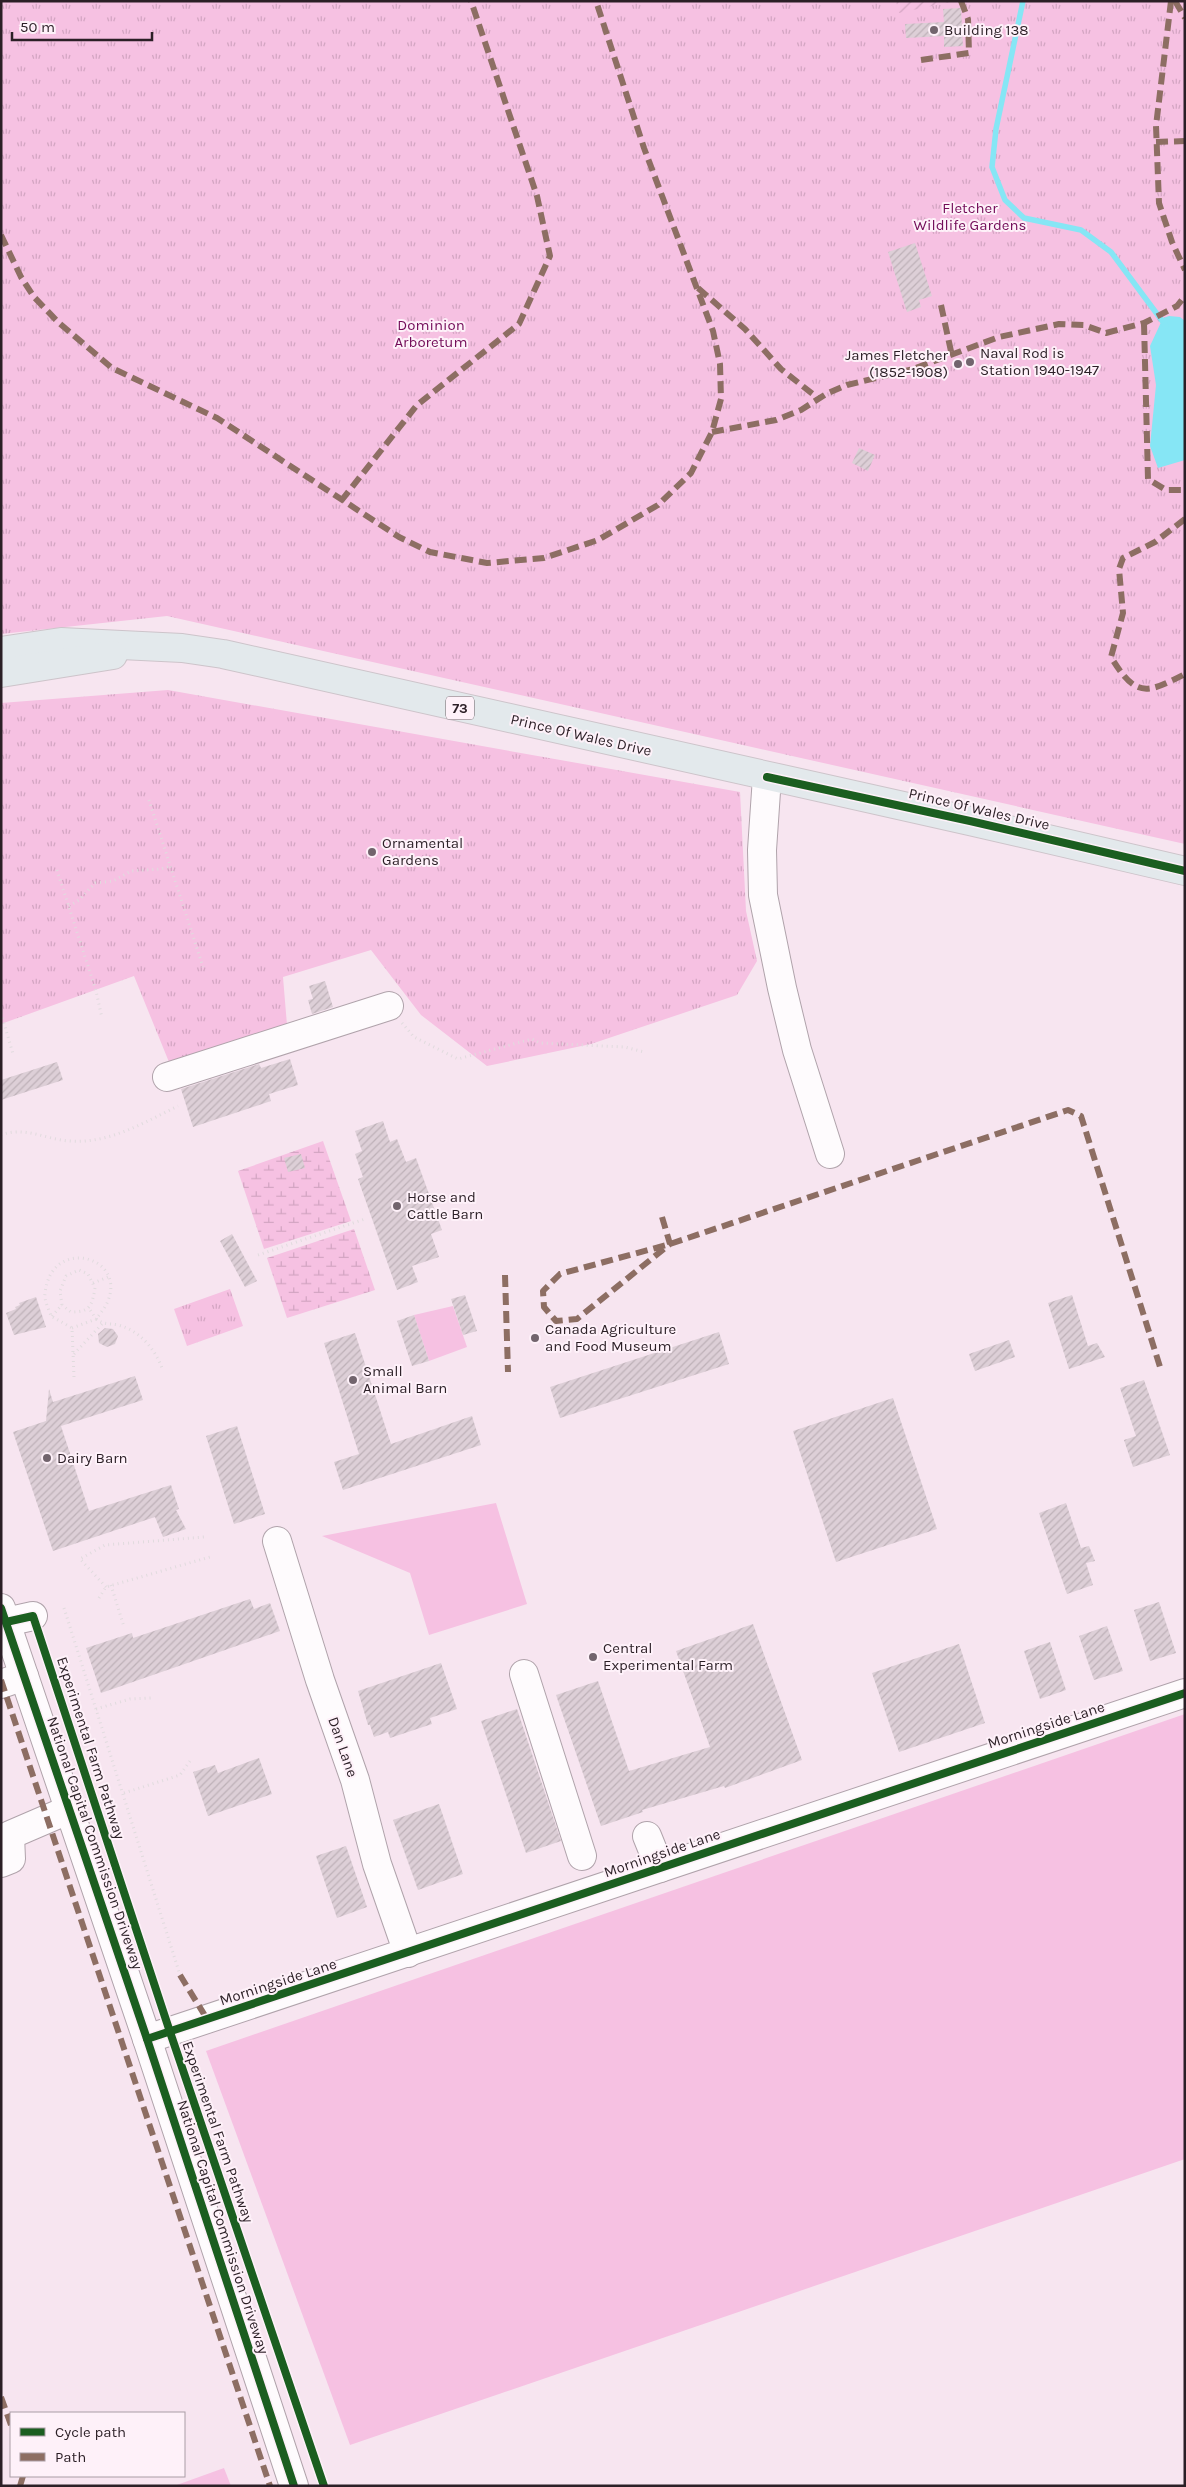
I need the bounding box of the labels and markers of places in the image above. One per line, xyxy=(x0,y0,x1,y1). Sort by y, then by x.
place label: Building 138 xyxy=(944,21,1029,39)
marker: Building 138 xyxy=(928,24,940,36)
place label: Naval Rod is Station 1940-1947 xyxy=(980,344,1099,379)
place label: James Fletcher (1852-1908) xyxy=(845,346,949,381)
marker: Naval Rod is Station 1940-1947 xyxy=(964,356,976,368)
marker: James Fletcher (1852-1908) xyxy=(952,358,964,370)
place label: Ornamental Gardens xyxy=(382,834,463,869)
marker: Ornamental Gardens xyxy=(366,846,378,858)
place label: Horse and Cattle Barn xyxy=(407,1188,483,1223)
marker: Horse and Cattle Barn xyxy=(391,1200,403,1212)
place label: Canada Agriculture and Food Museum xyxy=(545,1320,676,1355)
marker: Canada Agriculture and Food Museum xyxy=(529,1332,541,1344)
place label: Small Animal Barn xyxy=(363,1362,447,1397)
marker: Small Animal Barn xyxy=(347,1374,359,1386)
place label: Dairy Barn xyxy=(57,1449,128,1467)
marker: Dairy Barn xyxy=(41,1452,53,1464)
place label: Central Experimental Farm xyxy=(603,1639,733,1674)
marker: Central Experimental Farm xyxy=(587,1651,599,1663)

